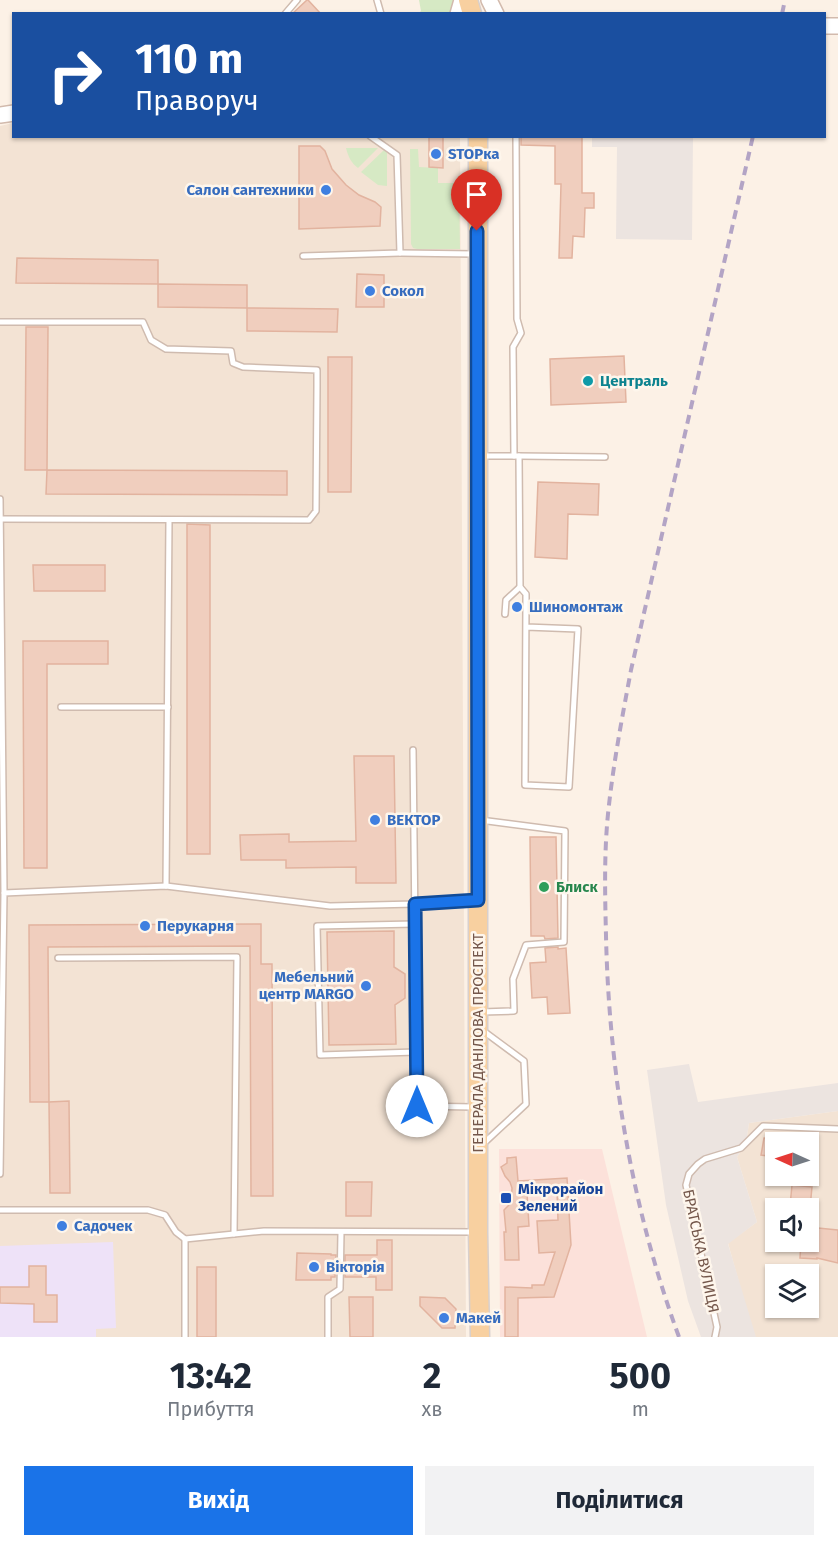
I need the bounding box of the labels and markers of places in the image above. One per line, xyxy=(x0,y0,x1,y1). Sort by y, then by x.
place label: STOPка xyxy=(448,145,499,163)
marker: STOPка xyxy=(429,147,443,161)
pin xyxy=(451,169,502,231)
place label: Салон сантехники xyxy=(186,181,314,199)
marker: Салон сантехники xyxy=(319,183,333,197)
place label: Сокол xyxy=(382,282,424,300)
marker: Сокол xyxy=(363,284,377,298)
place label: Централь xyxy=(600,372,668,390)
marker: Централь xyxy=(581,374,595,388)
place label: Шиномонтаж xyxy=(529,598,623,616)
marker: Шиномонтаж xyxy=(510,600,524,614)
place label: ВЕКТОР xyxy=(387,811,440,829)
marker: ВЕКТОР xyxy=(368,813,382,827)
place label: Блиск xyxy=(556,878,598,896)
marker: Блиск xyxy=(537,880,551,894)
place label: Перукарня xyxy=(157,917,234,935)
marker: Перукарня xyxy=(138,919,152,933)
place label: Мебельний центр MARGO xyxy=(259,968,354,1003)
marker: Мебельний центр MARGO xyxy=(359,979,373,993)
place label: Мікрорайон Зелений xyxy=(517,1180,603,1215)
marker: Мікрорайон Зелений xyxy=(499,1191,513,1205)
place label: Садочек xyxy=(74,1217,133,1235)
marker: Садочек xyxy=(55,1219,69,1233)
place label: Вікторія xyxy=(326,1258,385,1276)
marker: Вікторія xyxy=(307,1260,321,1274)
place label: Макей xyxy=(456,1309,501,1327)
marker: Макей xyxy=(437,1311,451,1325)

